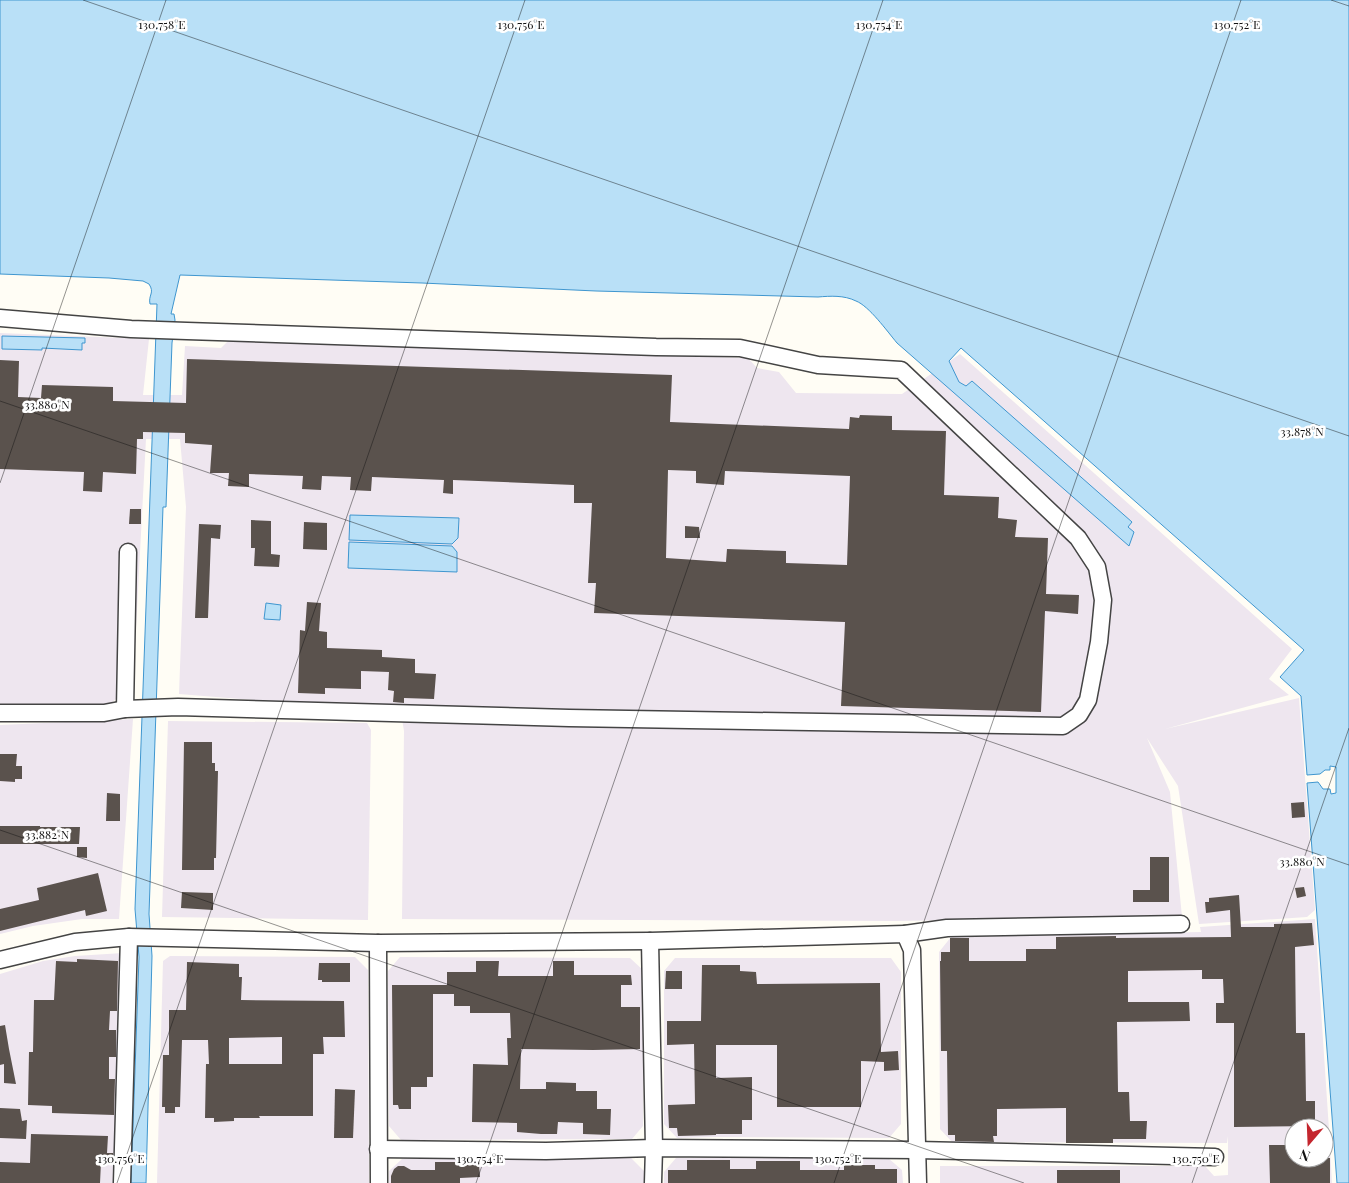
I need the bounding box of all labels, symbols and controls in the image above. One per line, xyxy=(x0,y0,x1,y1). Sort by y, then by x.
text: 130.758°E xyxy=(138,16,186,32)
text: 130.756°E xyxy=(497,16,545,32)
text: 130.754°E xyxy=(856,16,902,32)
text: 130.752°E xyxy=(1214,16,1260,32)
text: 33.880°N xyxy=(24,396,70,412)
text: 33.878°N xyxy=(1280,423,1324,439)
text: 33.882°N xyxy=(25,826,70,842)
text: 33.880°N xyxy=(1279,853,1325,869)
north arrow xyxy=(1284,1118,1334,1168)
text: N xyxy=(1297,1145,1312,1166)
text: 130.756°E xyxy=(97,1150,145,1166)
text: 130.754°E xyxy=(457,1150,503,1166)
text: 130.752°E xyxy=(815,1150,861,1166)
text: 130.750°E xyxy=(1172,1150,1220,1166)

